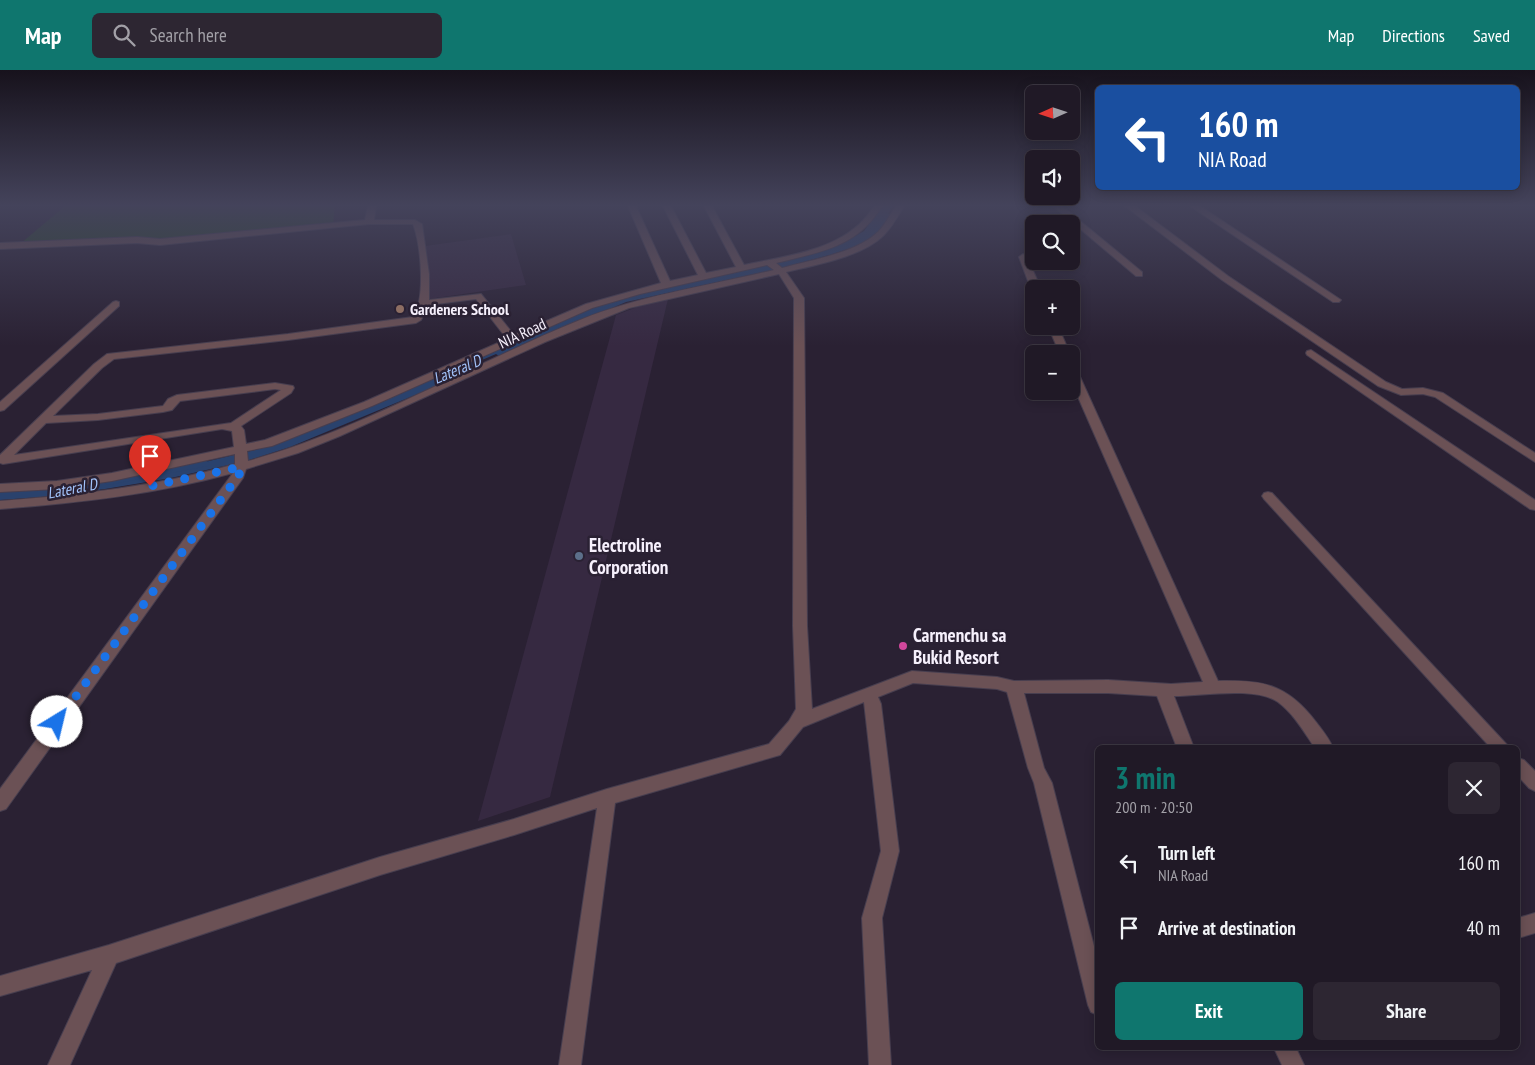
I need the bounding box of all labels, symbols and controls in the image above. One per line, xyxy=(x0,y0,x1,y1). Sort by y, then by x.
search box xyxy=(92,13,442,58)
text: Map xyxy=(25,20,62,51)
icon: search xyxy=(110,21,138,49)
text: Search here xyxy=(150,23,227,47)
text: Map xyxy=(1328,24,1354,47)
text: Directions xyxy=(1382,24,1445,47)
text: Saved xyxy=(1473,24,1510,47)
north arrow xyxy=(1025,85,1080,140)
map controls xyxy=(1025,85,1080,400)
text: 160 m xyxy=(1198,101,1279,147)
icon: left xyxy=(1115,105,1180,170)
text: NIA Road xyxy=(1198,145,1267,173)
button: sound xyxy=(1025,150,1080,205)
button: search xyxy=(1025,215,1080,270)
button: + xyxy=(1025,280,1080,335)
place label: Gardeners School xyxy=(410,299,509,319)
marker: Gardeners School xyxy=(394,303,406,315)
street label: NIA Road xyxy=(495,313,549,353)
button: − xyxy=(1025,345,1080,400)
water label: Lateral D xyxy=(430,349,485,388)
pin xyxy=(129,435,171,486)
icon: arrive xyxy=(136,442,164,470)
water label: Lateral D xyxy=(46,473,100,503)
place label: Electroline Corporation xyxy=(589,533,668,579)
marker: Electroline Corporation xyxy=(573,550,585,562)
place label: Carmenchu sa Bukid Resort xyxy=(913,623,1006,669)
marker: Carmenchu sa Bukid Resort xyxy=(897,640,909,652)
position arrow xyxy=(30,695,82,747)
text: 3 min xyxy=(1115,758,1176,797)
button: close xyxy=(1448,762,1500,814)
text: 200 m · 20:50 xyxy=(1115,797,1193,817)
text: Turn left xyxy=(1158,841,1215,865)
icon: left xyxy=(1115,849,1143,877)
text: 160 m xyxy=(1458,851,1500,875)
text: NIA Road xyxy=(1158,865,1208,885)
icon: arrive xyxy=(1115,914,1143,942)
text: Arrive at destination xyxy=(1158,916,1296,940)
text: 40 m xyxy=(1467,916,1500,940)
button: Exit xyxy=(1115,982,1303,1040)
button: Share xyxy=(1313,982,1500,1040)

